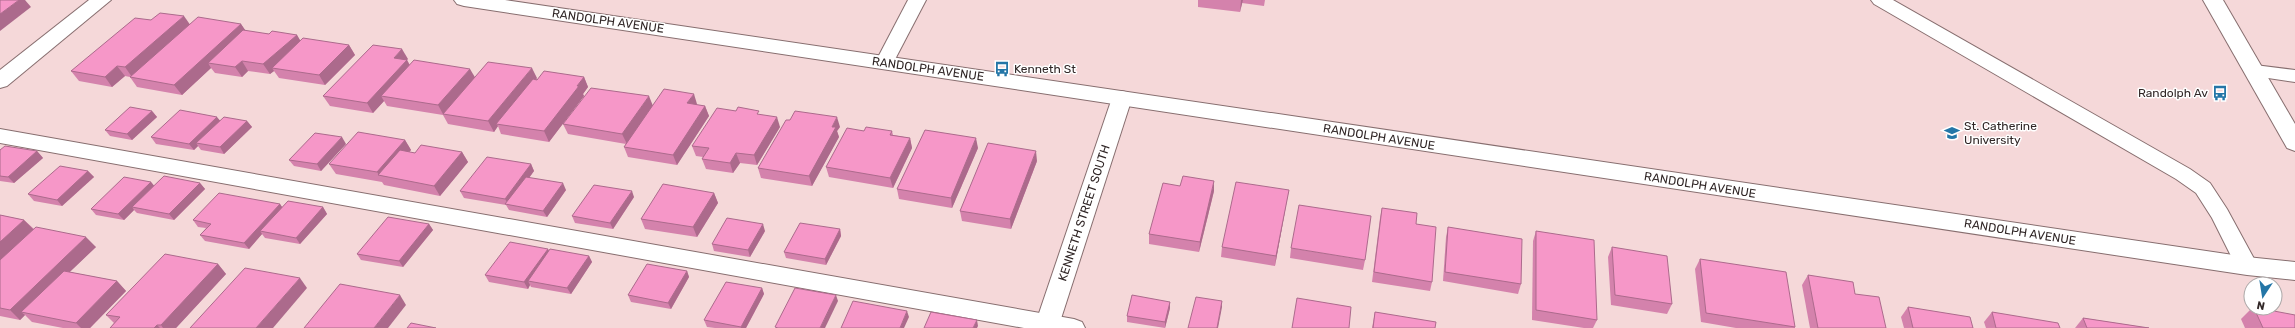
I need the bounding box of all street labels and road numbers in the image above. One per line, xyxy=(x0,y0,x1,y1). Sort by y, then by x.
street label: RANDOLPH AVENUE xyxy=(551,6,665,36)
street label: RANDOLPH AVENUE xyxy=(871,54,985,84)
street label: RANDOLPH AVENUE xyxy=(1322,121,1436,153)
street label: KENNETH STREET SOUTH xyxy=(1055,143,1113,283)
street label: RANDOLPH AVENUE xyxy=(1643,169,1757,201)
street label: RANDOLPH AVENUE xyxy=(1963,216,2077,248)

